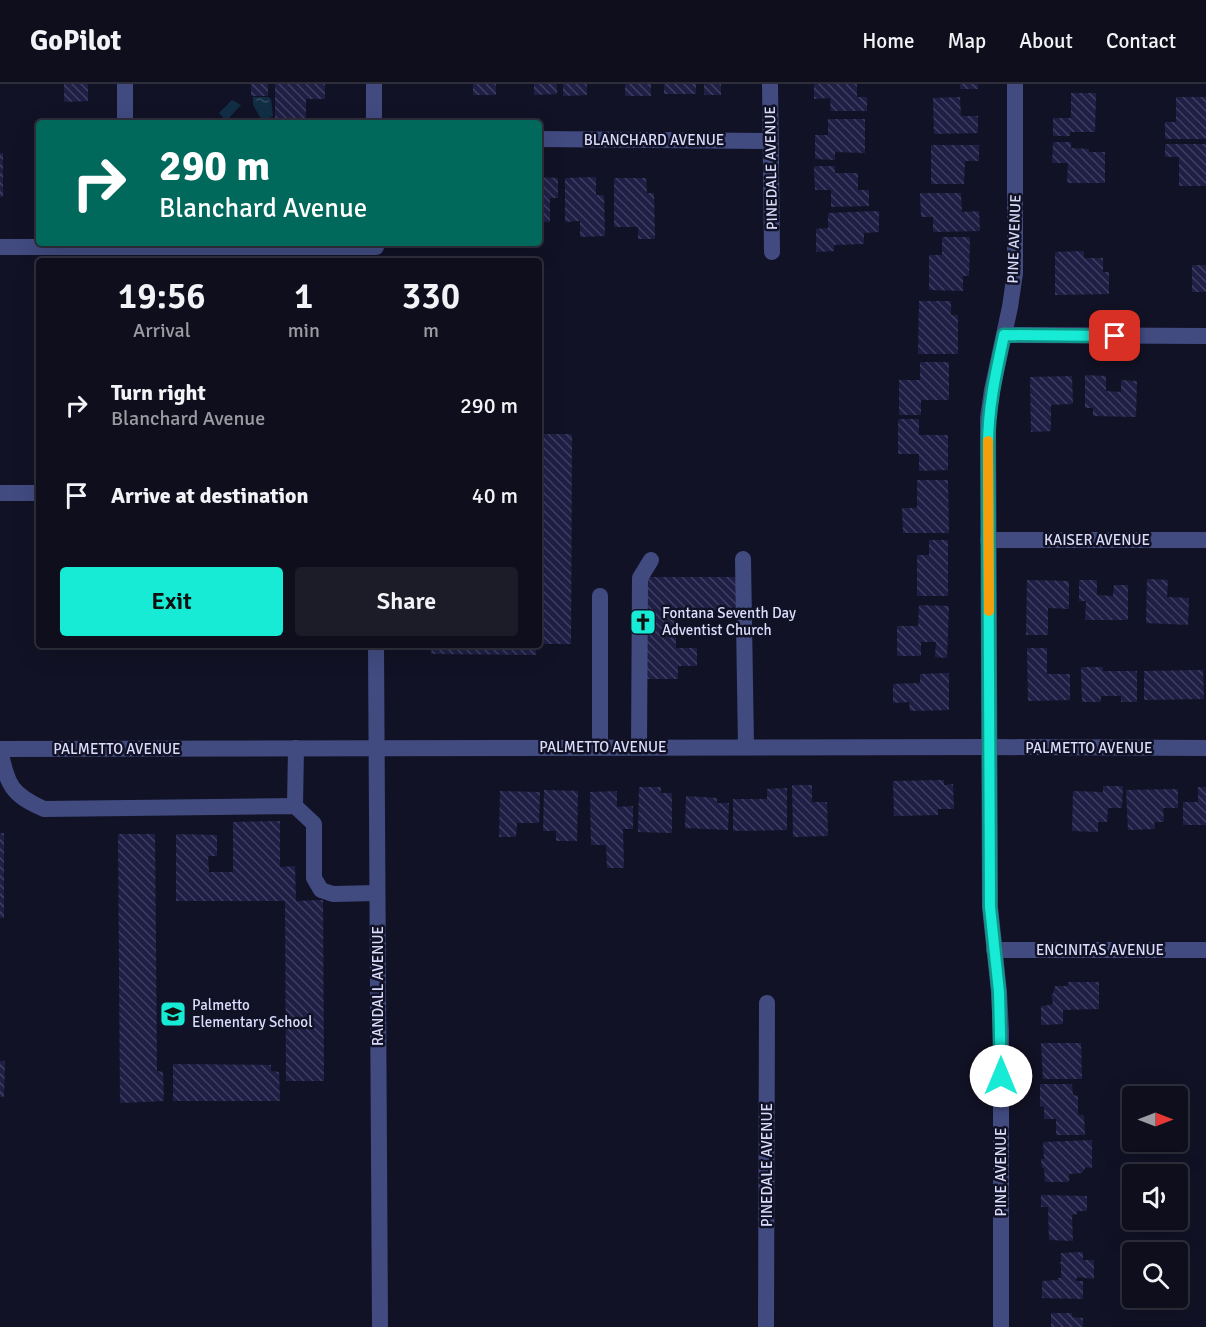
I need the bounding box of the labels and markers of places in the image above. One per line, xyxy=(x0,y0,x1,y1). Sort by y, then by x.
pin xyxy=(1089,310,1140,361)
place label: Fontana Seventh Day Adventist Church xyxy=(662,604,796,639)
church icon: Fontana Seventh Day Adventist Church xyxy=(628,607,658,637)
place label: Palmetto Elementary School xyxy=(192,996,313,1031)
school or university icon: Palmetto Elementary School xyxy=(158,999,188,1029)

